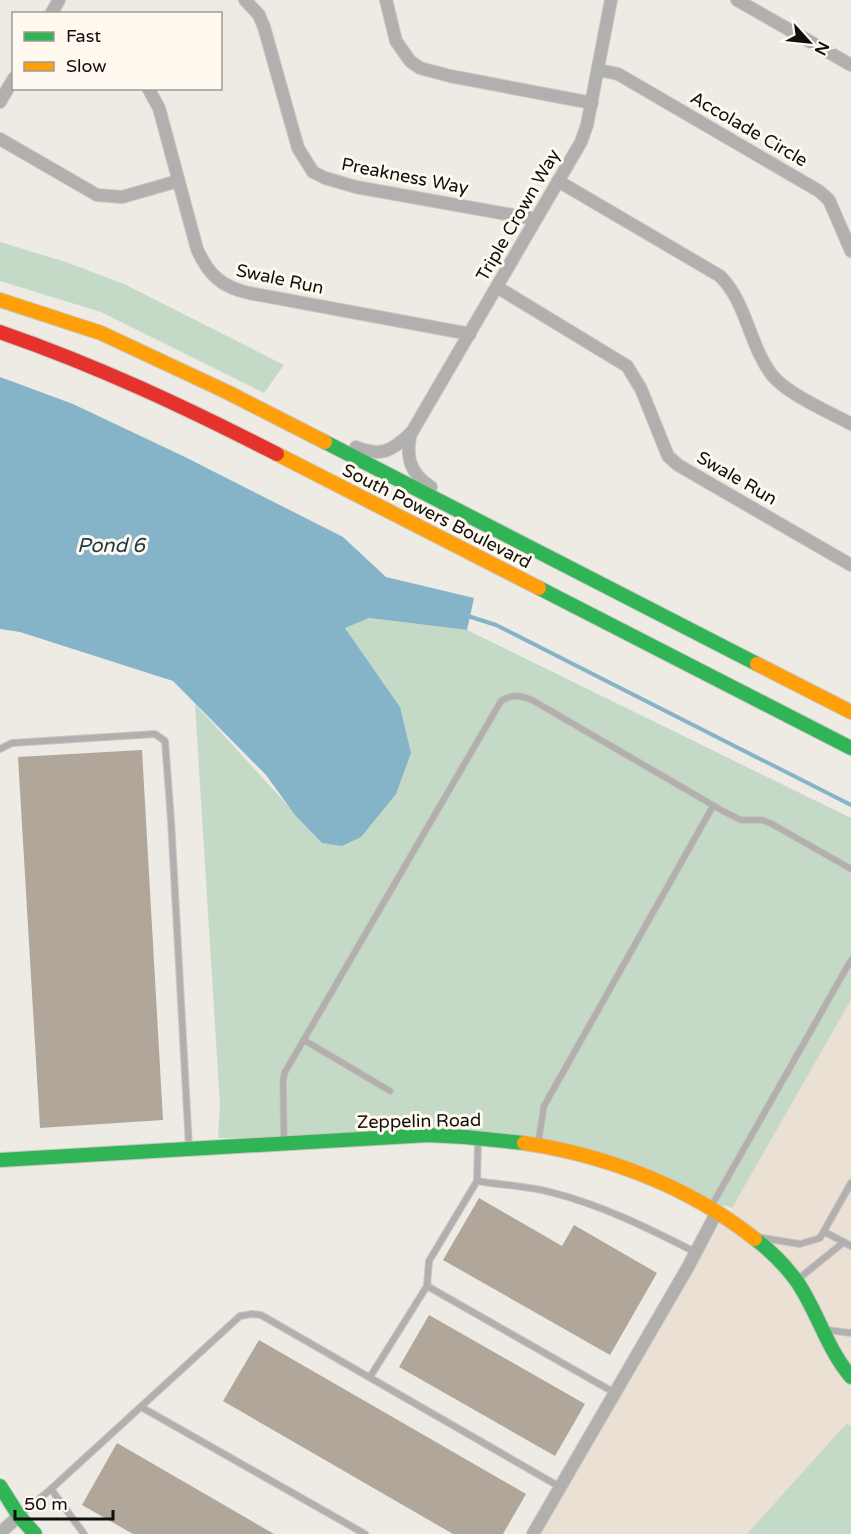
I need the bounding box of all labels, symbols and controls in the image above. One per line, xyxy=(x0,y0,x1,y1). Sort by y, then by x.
legend xyxy=(12,12,222,90)
north arrow xyxy=(779,12,839,72)
text: Fast xyxy=(66,25,101,47)
text: N xyxy=(810,38,833,59)
text: Slow xyxy=(66,55,107,77)
street label: Accolade Circle xyxy=(686,86,812,172)
street label: Triple Crown Way xyxy=(471,145,565,285)
street label: Preakness Way xyxy=(340,153,471,199)
street label: Swale Run xyxy=(234,259,326,299)
street label: Swale Run xyxy=(693,446,781,510)
street label: South Powers Boulevard xyxy=(339,459,535,573)
water label: Pond 6 xyxy=(77,534,147,558)
street label: Zeppelin Road xyxy=(357,1109,481,1133)
scale bar xyxy=(15,1483,112,1521)
text: 50 m xyxy=(24,1493,68,1515)

